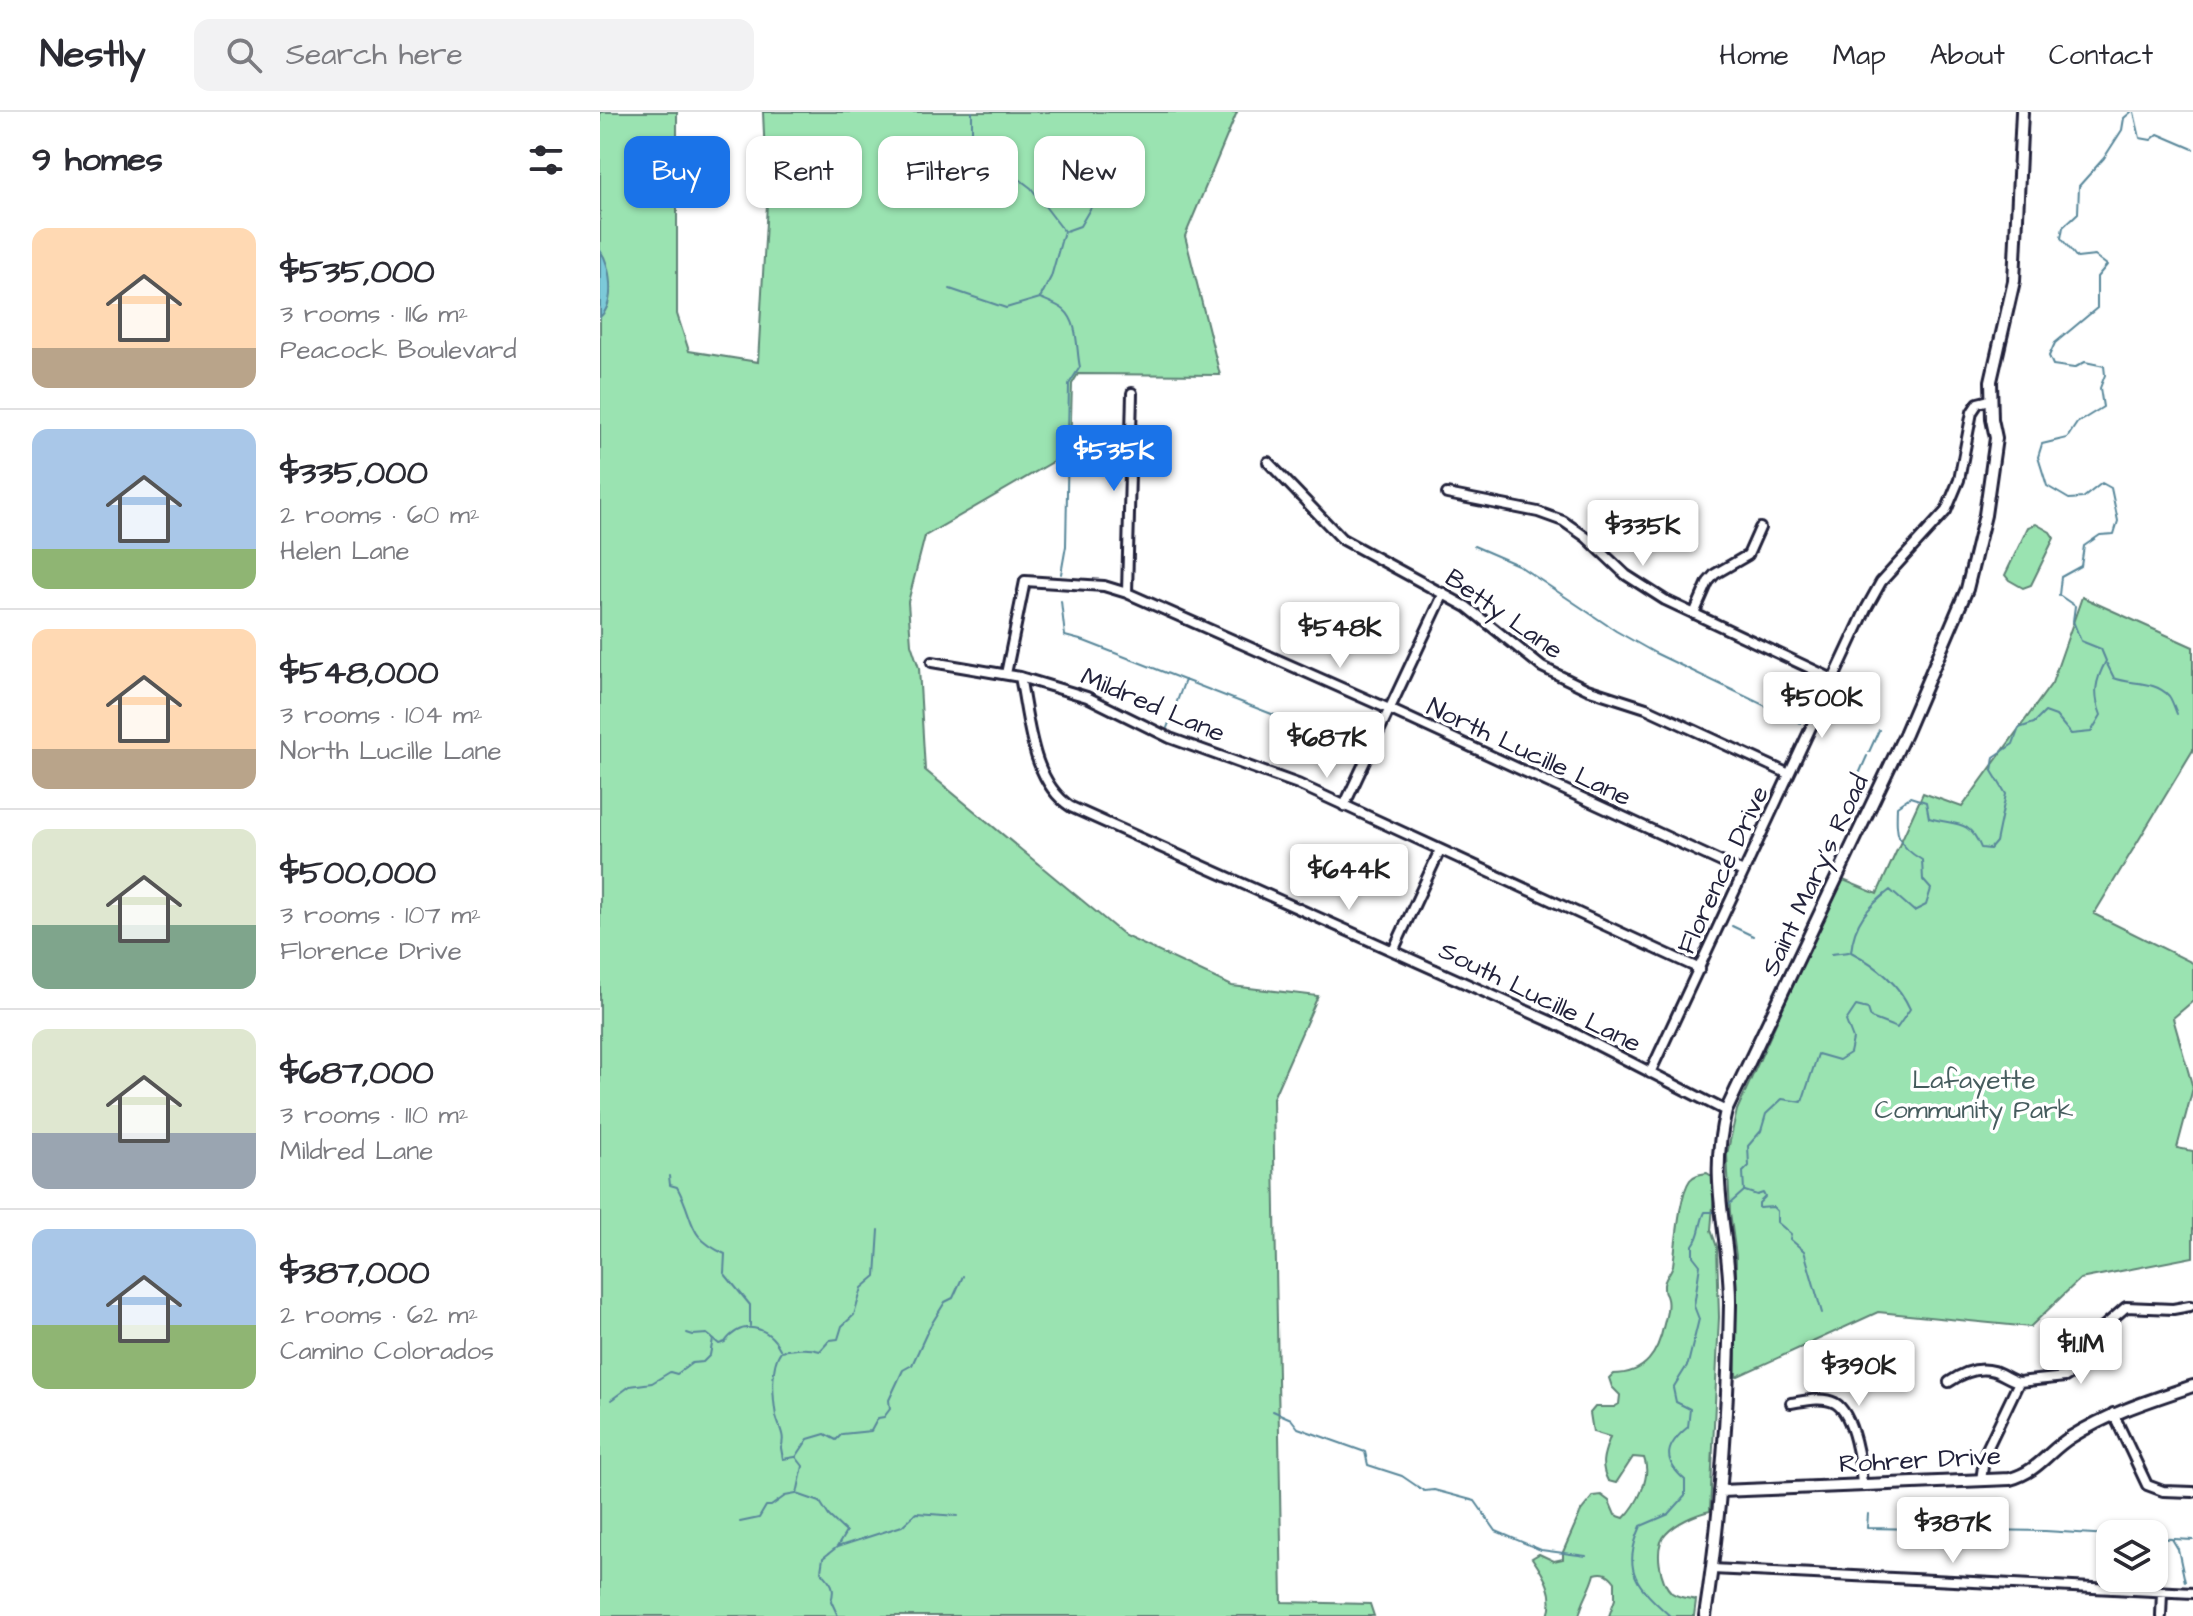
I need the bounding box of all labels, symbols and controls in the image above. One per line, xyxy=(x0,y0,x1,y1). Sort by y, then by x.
search box xyxy=(194,19,754,91)
text: Nestly xyxy=(40,29,146,81)
icon: search xyxy=(222,33,266,77)
text: Search here xyxy=(286,34,463,76)
text: Home xyxy=(1719,36,1789,75)
text: Map xyxy=(1833,36,1886,75)
text: About xyxy=(1930,36,2005,75)
text: Contact xyxy=(2049,36,2153,75)
text: 9 homes xyxy=(32,136,163,184)
chip: Buy xyxy=(624,136,730,208)
chip: Rent xyxy=(746,136,862,208)
chip: Filters xyxy=(878,136,1018,208)
chip: New xyxy=(1034,136,1145,208)
icon: filters xyxy=(524,138,568,182)
text: $535,000 xyxy=(280,248,435,296)
icon: home xyxy=(96,260,192,356)
text: 3 rooms · 116 m² xyxy=(280,296,468,332)
text: Peacock Boulevard xyxy=(280,332,517,368)
pin: $535K xyxy=(1058,425,1170,493)
text: $535K xyxy=(1074,433,1154,469)
text: $335,000 xyxy=(280,449,428,497)
icon: home xyxy=(96,461,192,557)
text: 2 rooms · 60 m² xyxy=(280,497,480,533)
pin: $335K xyxy=(1587,500,1699,568)
text: $335K xyxy=(1605,508,1681,544)
text: Helen Lane xyxy=(280,533,410,569)
street label: Betty Lane xyxy=(1437,560,1570,670)
pin: $548K xyxy=(1284,602,1396,670)
text: $548K xyxy=(1298,610,1382,646)
text: $548,000 xyxy=(280,649,439,697)
street label: Mildred Lane xyxy=(1075,658,1231,752)
icon: home xyxy=(96,661,192,757)
pin: $500K xyxy=(1766,672,1878,740)
text: $500K xyxy=(1781,680,1863,716)
street label: North Lucille Lane xyxy=(1421,689,1637,815)
text: 3 rooms · 104 m² xyxy=(280,697,483,733)
pin: $687K xyxy=(1271,712,1383,780)
text: $687K xyxy=(1287,720,1367,756)
text: North Lucille Lane xyxy=(280,733,502,769)
street label: Saint Mary's Road xyxy=(1753,768,1879,982)
street label: Florence Drive xyxy=(1668,780,1778,960)
pin: $644K xyxy=(1293,844,1405,912)
text: $500,000 xyxy=(280,849,436,897)
text: $644K xyxy=(1308,852,1390,888)
icon: home xyxy=(96,861,192,957)
text: 3 rooms · 107 m² xyxy=(280,897,481,933)
street label: South Lucille Lane xyxy=(1433,932,1647,1062)
text: Florence Drive xyxy=(280,933,462,969)
text: $687,000 xyxy=(280,1049,434,1097)
icon: home xyxy=(96,1061,192,1157)
park label: Lafayette Community Park xyxy=(1875,1062,2074,1130)
text: 3 rooms · 110 m² xyxy=(280,1097,468,1133)
text: Mildred Lane xyxy=(280,1133,433,1169)
text: $387,000 xyxy=(280,1249,430,1297)
icon: home xyxy=(96,1261,192,1357)
text: 2 rooms · 62 m² xyxy=(280,1297,478,1333)
pin: $1.1M xyxy=(2025,1318,2137,1386)
text: $1.1M xyxy=(2058,1326,2104,1362)
text: Camino Colorados xyxy=(280,1333,494,1369)
pin: $390K xyxy=(1803,1340,1915,1408)
text: $390K xyxy=(1822,1348,1896,1384)
street label: Rohrer Drive xyxy=(1838,1438,2002,1482)
pin: $387K xyxy=(1897,1497,2009,1565)
text: $387K xyxy=(1915,1505,1991,1541)
map controls xyxy=(2096,1520,2168,1592)
button: layers xyxy=(2096,1520,2168,1592)

